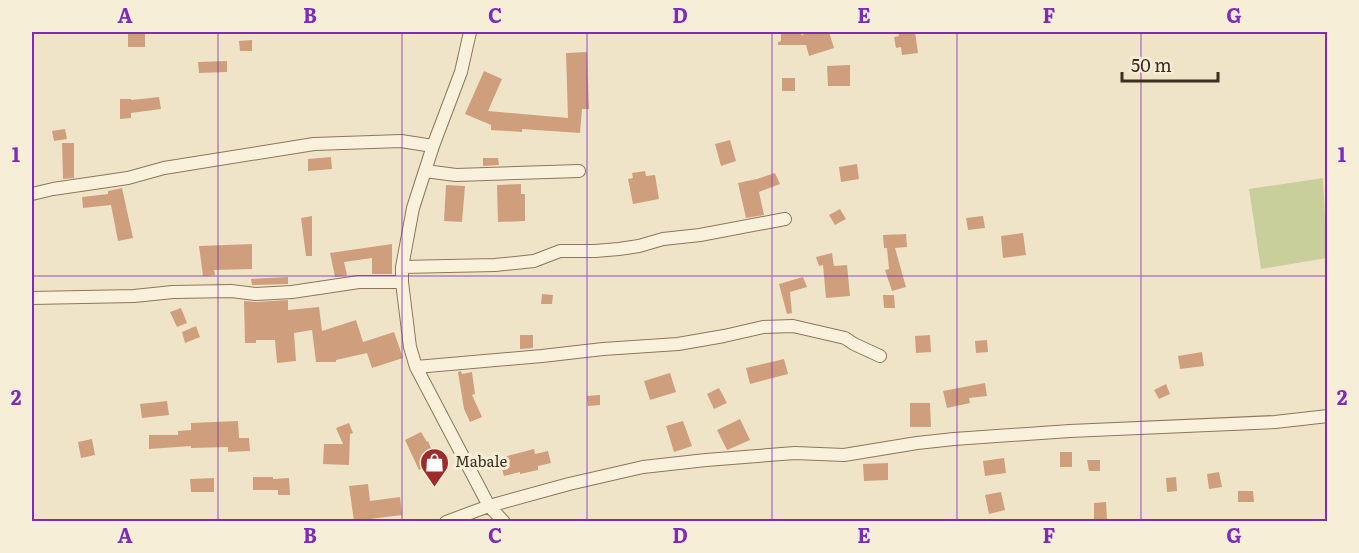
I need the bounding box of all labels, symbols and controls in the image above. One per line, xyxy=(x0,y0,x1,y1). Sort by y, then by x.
text: A xyxy=(117,0,133,29)
text: B xyxy=(303,0,317,29)
text: C xyxy=(488,0,502,29)
text: D xyxy=(672,0,688,29)
text: E xyxy=(857,0,871,29)
text: F xyxy=(1043,0,1056,29)
text: G xyxy=(1226,0,1242,29)
scale bar xyxy=(1122,45,1218,83)
text: 50 m xyxy=(1131,51,1172,78)
text: 1 xyxy=(12,138,20,168)
text: 1 xyxy=(1338,138,1346,168)
text: 2 xyxy=(11,381,22,411)
text: 2 xyxy=(1337,381,1348,411)
shop icon: Mabale xyxy=(418,446,450,488)
place label: Mabale xyxy=(455,449,507,472)
text: A xyxy=(117,519,133,549)
text: B xyxy=(303,519,317,549)
text: C xyxy=(488,519,502,549)
text: D xyxy=(672,519,688,549)
text: E xyxy=(857,519,871,549)
text: F xyxy=(1043,519,1056,549)
text: G xyxy=(1226,519,1242,549)

